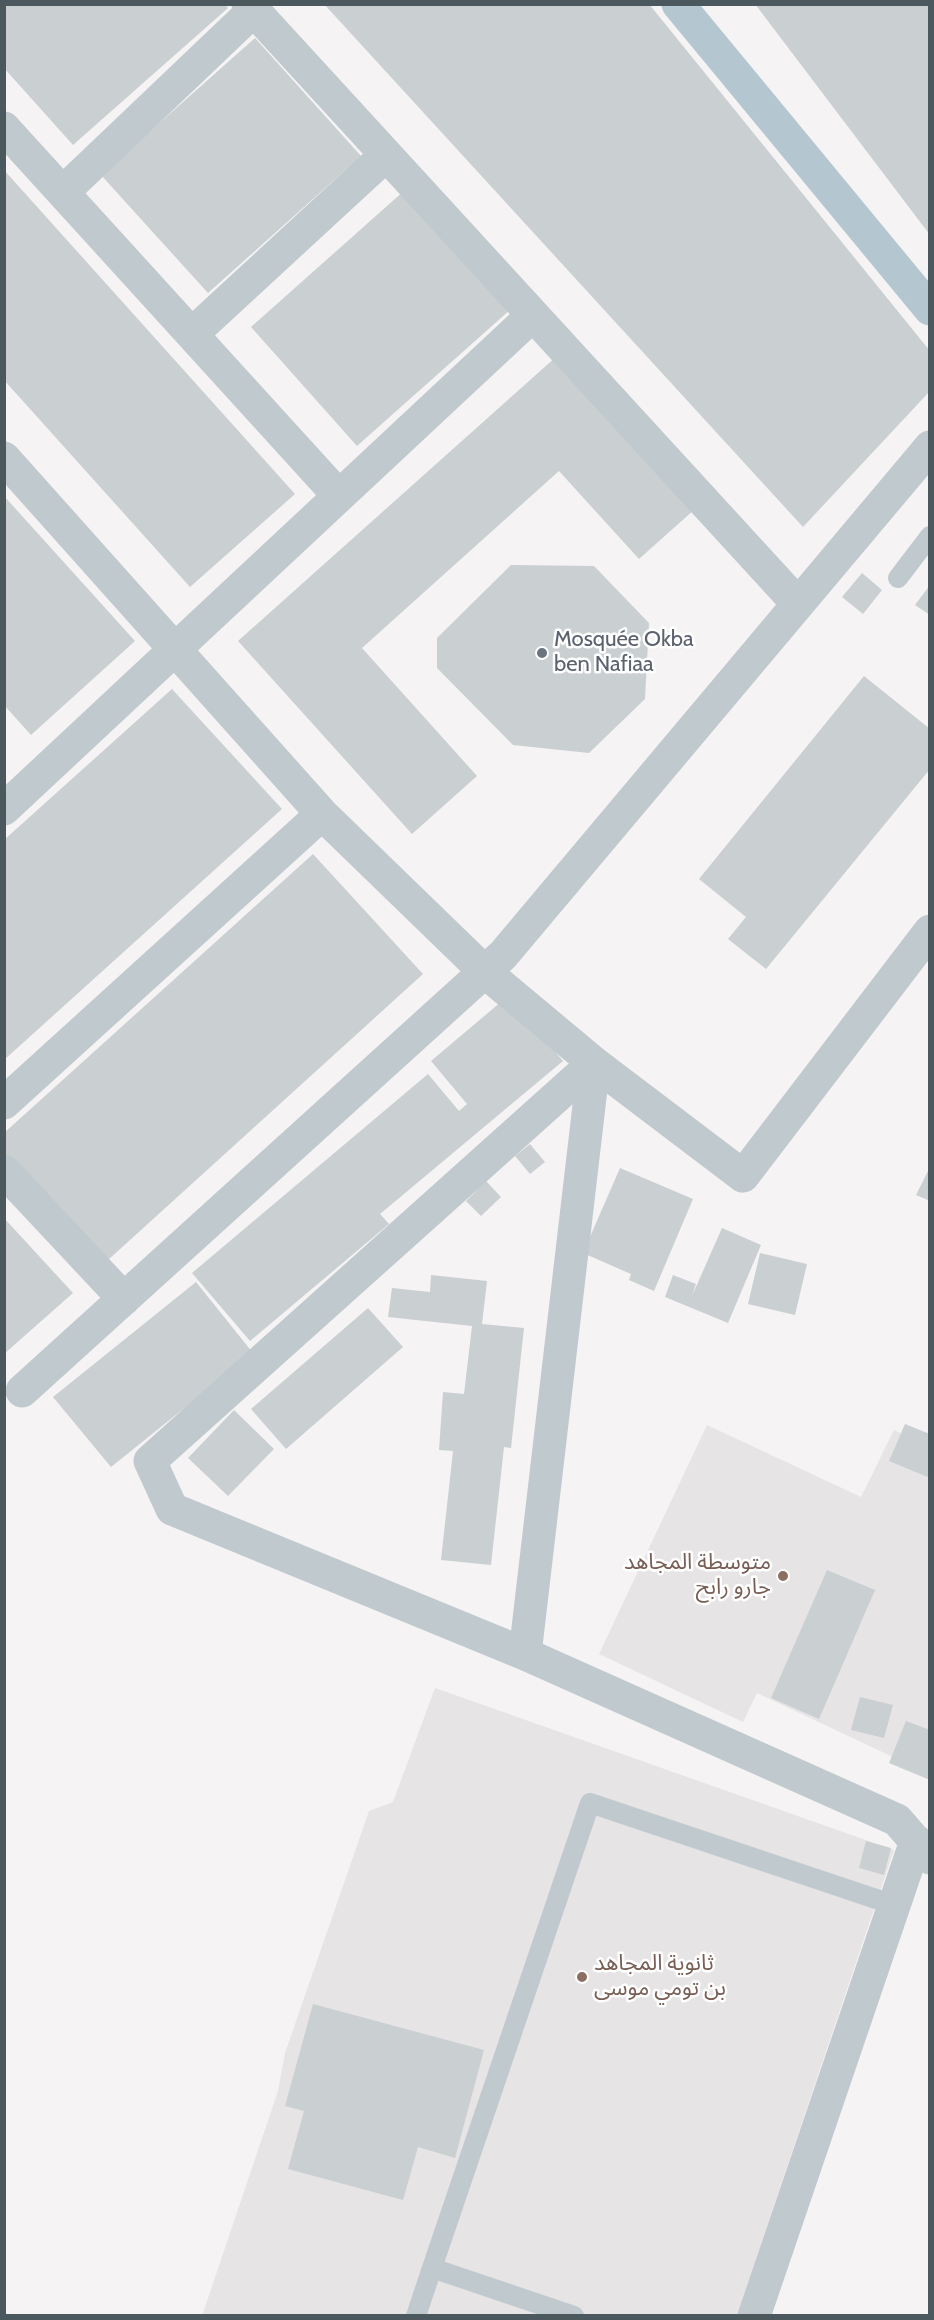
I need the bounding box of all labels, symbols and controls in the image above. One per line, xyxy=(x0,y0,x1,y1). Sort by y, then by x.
place label: Mosquée Okba ben Nafiaa xyxy=(554,627,694,678)
marker: Mosquée Okba ben Nafiaa xyxy=(535,646,549,660)
place label: متوسطة المجاهد جارو رابح xyxy=(624,1550,771,1602)
marker: متوسطة المجاهد جارو رابح xyxy=(776,1569,790,1583)
place label: ثانوية المجاهد بن تومي موسى xyxy=(594,1951,726,2002)
marker: ثانوية المجاهد بن تومي موسى xyxy=(575,1970,589,1984)

